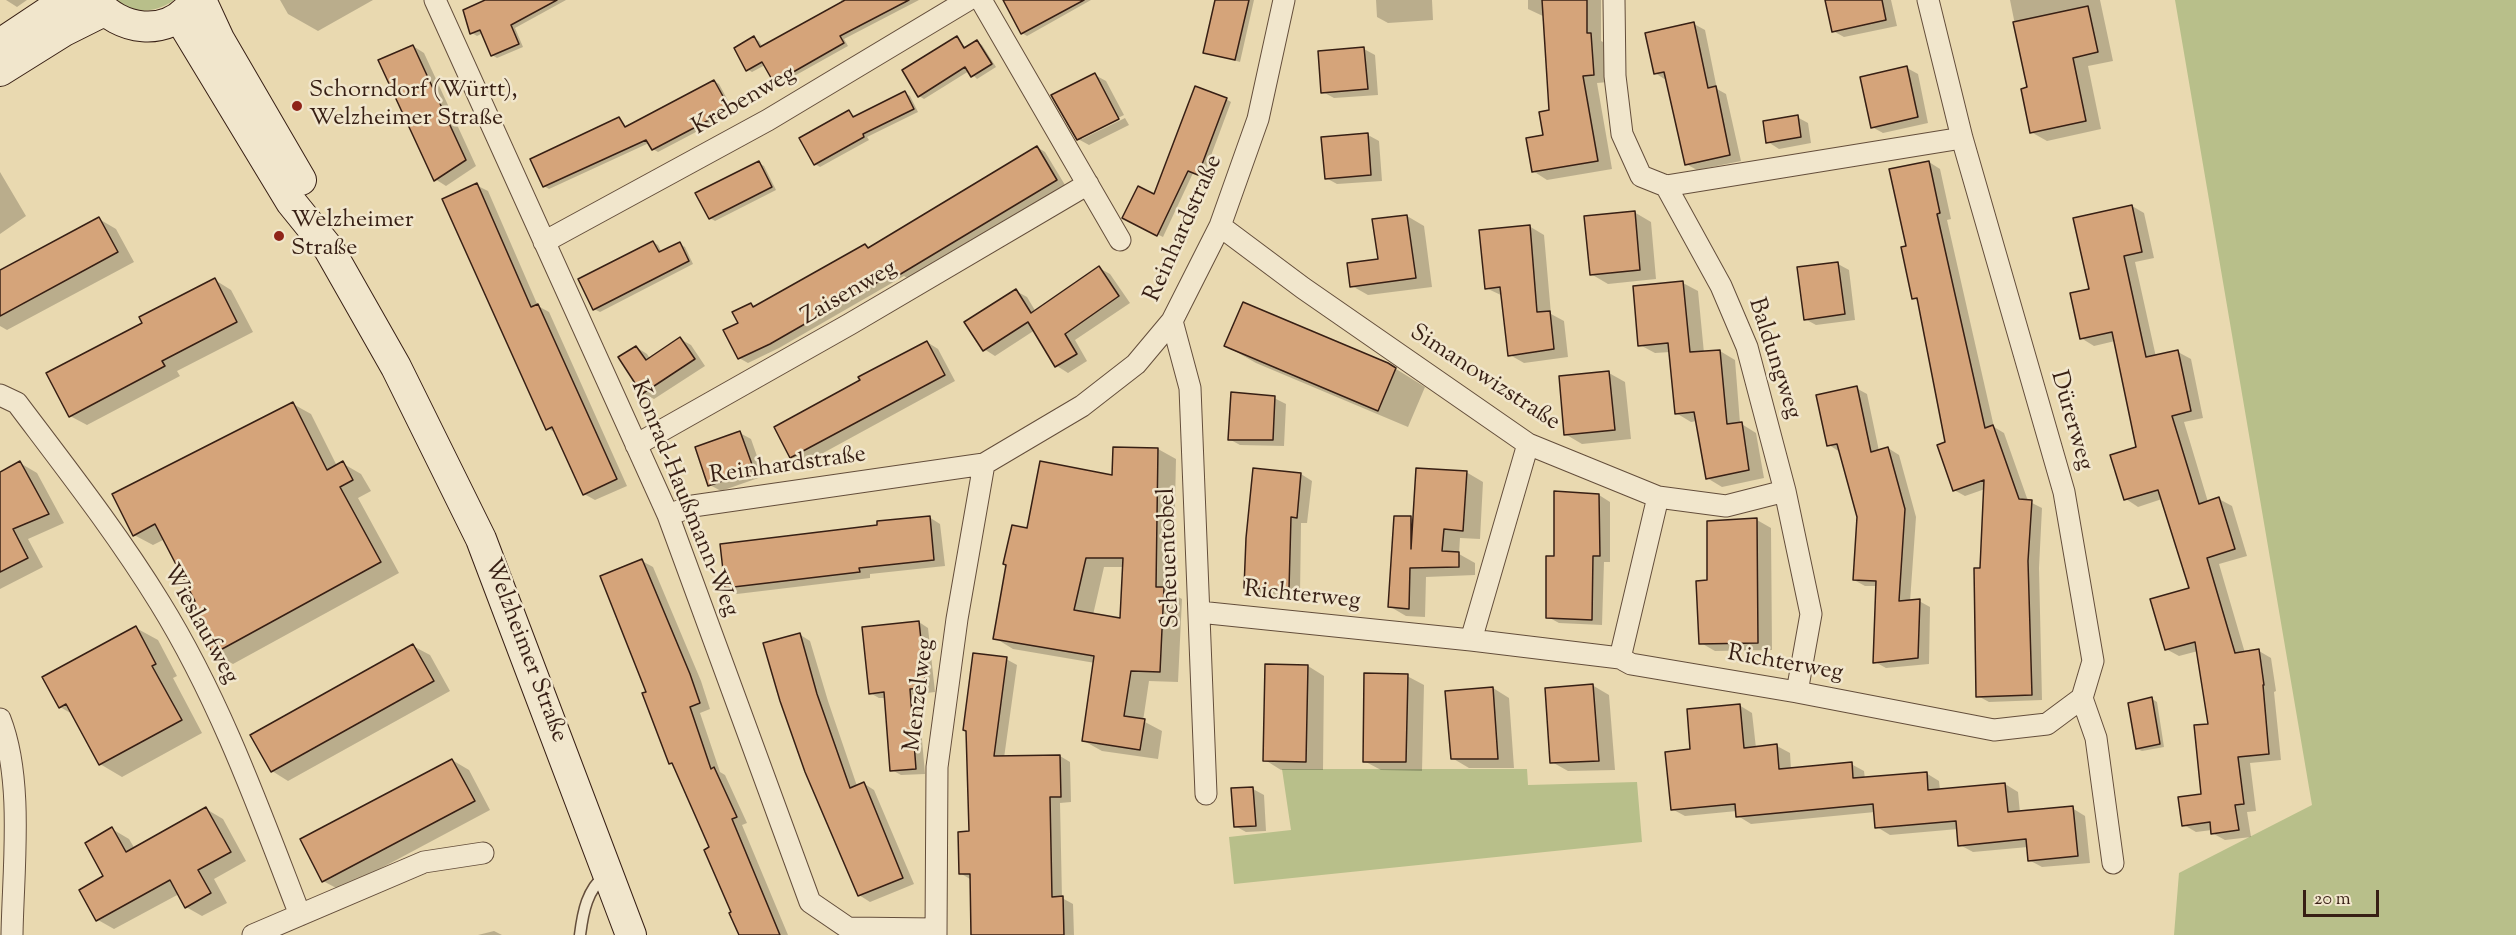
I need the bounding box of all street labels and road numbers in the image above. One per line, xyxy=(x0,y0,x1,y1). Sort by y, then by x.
street label: Krebenweg xyxy=(688,61,802,143)
street label: Reinhardstraße xyxy=(1140,151,1230,307)
street label: Zaisenweg xyxy=(797,255,903,333)
street label: Baldungweg xyxy=(1740,295,1806,423)
street label: Simanowizstraße xyxy=(1403,320,1565,438)
street label: Dürerweg xyxy=(2042,368,2098,474)
street label: Konrad-Haußmann-Weg xyxy=(622,377,744,621)
street label: Reinhardstraße xyxy=(708,442,868,492)
street label: Scheuentobel xyxy=(1154,487,1188,629)
street label: Welzheimer Straße xyxy=(476,555,572,747)
street label: Wieslaufweg xyxy=(154,560,244,690)
street label: Richterweg xyxy=(1242,577,1362,617)
street label: Menzelweg xyxy=(900,637,942,753)
street label: Richterweg xyxy=(1725,641,1845,689)

